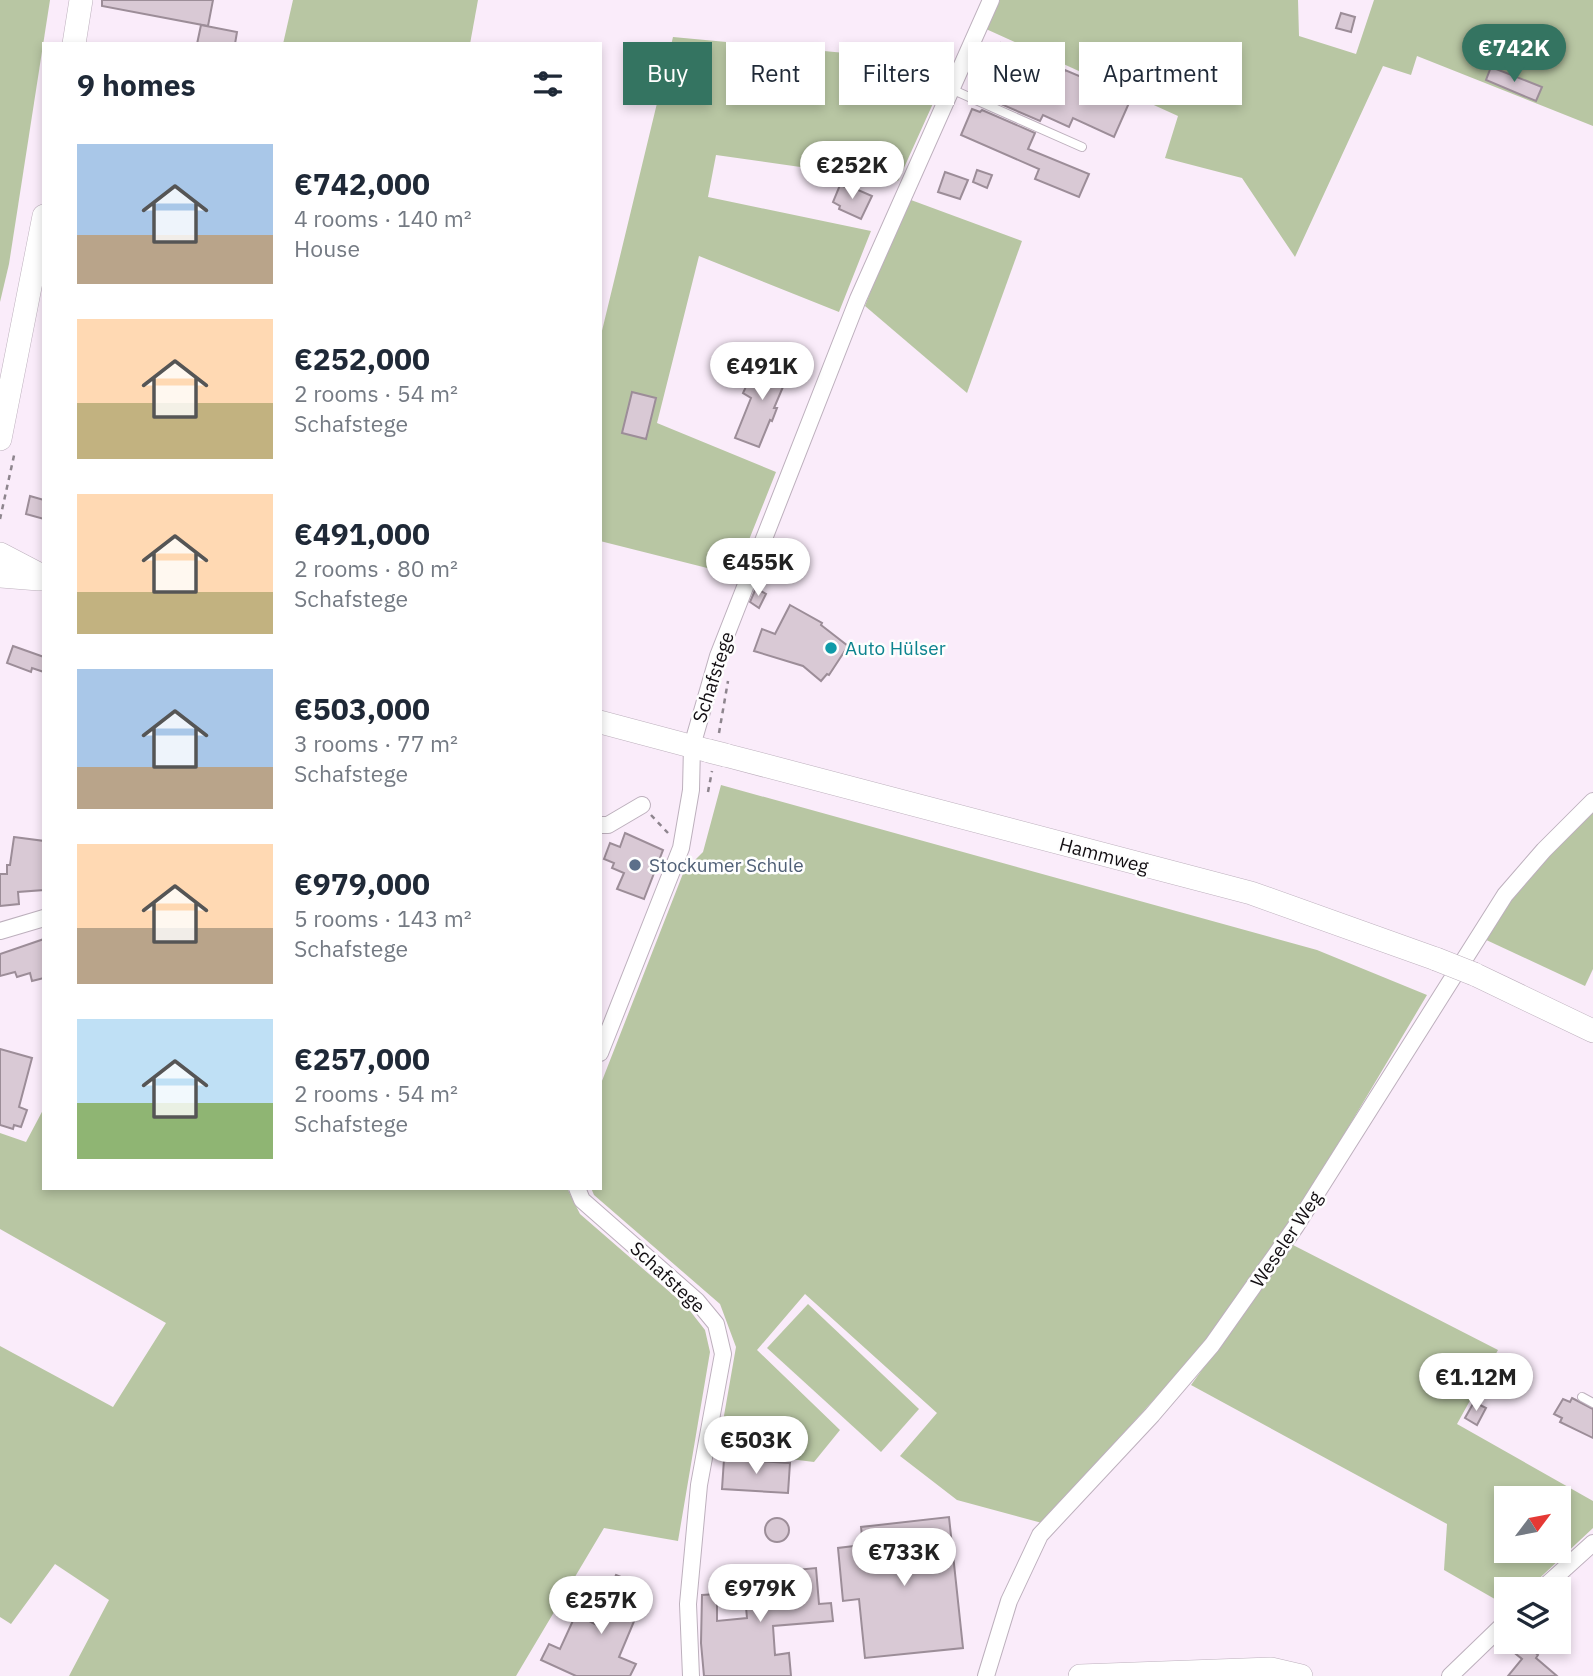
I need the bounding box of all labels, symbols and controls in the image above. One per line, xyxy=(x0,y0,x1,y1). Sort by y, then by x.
pin: €742K xyxy=(1465,24,1563,84)
text: €742K xyxy=(1478,32,1550,62)
chip: Buy xyxy=(623,42,712,105)
chip: Rent xyxy=(726,42,825,105)
chip: Filters xyxy=(839,42,954,105)
chip: New xyxy=(968,42,1065,105)
chip: Apartment xyxy=(1079,42,1242,105)
text: 9 homes xyxy=(77,65,196,104)
icon: filters xyxy=(529,65,567,103)
pin: €252K xyxy=(803,142,901,201)
text: €252K xyxy=(816,149,888,179)
text: €742,000 xyxy=(294,164,430,203)
icon: home xyxy=(133,172,217,256)
text: 4 rooms · 140 m² xyxy=(294,203,472,233)
text: House xyxy=(294,233,360,263)
text: €252,000 xyxy=(294,339,430,378)
pin: €491K xyxy=(713,342,811,402)
icon: home xyxy=(133,347,217,431)
text: €491K xyxy=(726,350,798,380)
text: 2 rooms · 54 m² xyxy=(294,378,458,408)
text: Schafstege xyxy=(294,408,408,438)
text: €491,000 xyxy=(294,514,430,553)
icon: home xyxy=(133,522,217,606)
pin: €455K xyxy=(709,538,807,598)
text: €455K xyxy=(722,546,794,576)
text: 2 rooms · 80 m² xyxy=(294,553,458,583)
text: Schafstege xyxy=(294,583,408,613)
street label: Schafstege xyxy=(687,629,739,725)
place label: Auto Hülser xyxy=(845,636,946,660)
marker: Auto Hülser xyxy=(823,640,839,656)
text: €503,000 xyxy=(294,689,430,728)
icon: home xyxy=(133,697,217,781)
text: 3 rooms · 77 m² xyxy=(294,728,458,758)
text: Schafstege xyxy=(294,758,408,788)
street label: Hammweg xyxy=(1057,832,1151,878)
place label: Stockumer Schule xyxy=(649,853,804,877)
marker: Stockumer Schule xyxy=(627,857,643,873)
text: €979,000 xyxy=(294,864,430,903)
icon: home xyxy=(133,872,217,956)
text: 5 rooms · 143 m² xyxy=(294,903,472,933)
text: Schafstege xyxy=(294,933,408,963)
text: €257,000 xyxy=(294,1039,430,1078)
icon: home xyxy=(133,1047,217,1131)
text: 2 rooms · 54 m² xyxy=(294,1078,458,1108)
text: Schafstege xyxy=(294,1108,408,1138)
street label: Weseler Weg xyxy=(1245,1186,1327,1292)
street label: Schafstege xyxy=(625,1236,711,1318)
pin: €1.12M xyxy=(1419,1354,1533,1413)
text: €1.12M xyxy=(1435,1361,1517,1391)
pin: €503K xyxy=(707,1416,805,1476)
text: €503K xyxy=(720,1424,792,1454)
north arrow xyxy=(1494,1486,1572,1563)
map controls xyxy=(1494,1486,1571,1654)
pin: €733K xyxy=(855,1528,953,1588)
text: €733K xyxy=(868,1536,940,1566)
pin: €979K xyxy=(711,1564,809,1624)
text: €979K xyxy=(724,1572,796,1602)
pin: €257K xyxy=(552,1576,650,1636)
button: layers xyxy=(1494,1577,1571,1654)
text: €257K xyxy=(565,1584,637,1614)

